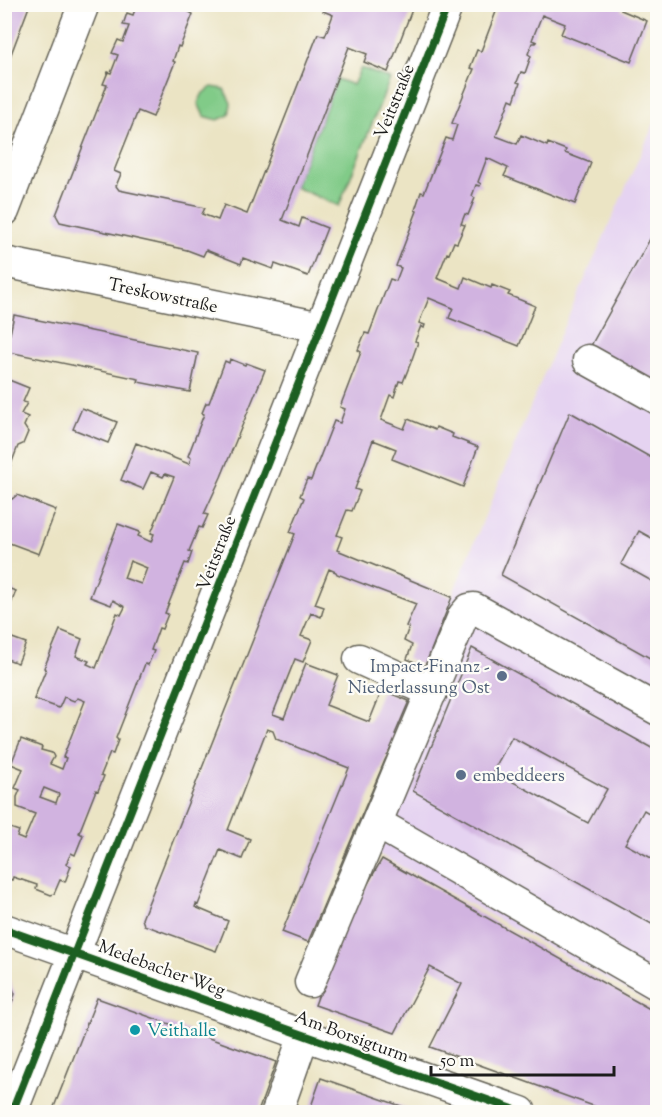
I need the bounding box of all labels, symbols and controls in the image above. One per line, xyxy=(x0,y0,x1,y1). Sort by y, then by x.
street label: Veitstraße xyxy=(369,60,423,143)
street label: Treskowstraße xyxy=(105,273,220,321)
street label: Veitstraße xyxy=(192,512,244,595)
place label: Impact-Finanz - Niederlassung Ost xyxy=(348,655,490,702)
marker: Impact-Finanz - Niederlassung Ost xyxy=(495,669,509,683)
place label: embeddeers xyxy=(473,764,565,790)
marker: embeddeers xyxy=(454,768,468,782)
street label: Medebacher Weg xyxy=(94,935,229,1005)
street label: Am Borsigturm xyxy=(290,1005,412,1071)
place label: Veithalle xyxy=(147,1019,216,1045)
marker: Veithalle xyxy=(128,1023,142,1037)
scale bar xyxy=(431,1039,614,1077)
text: 50 m xyxy=(439,1049,475,1075)

